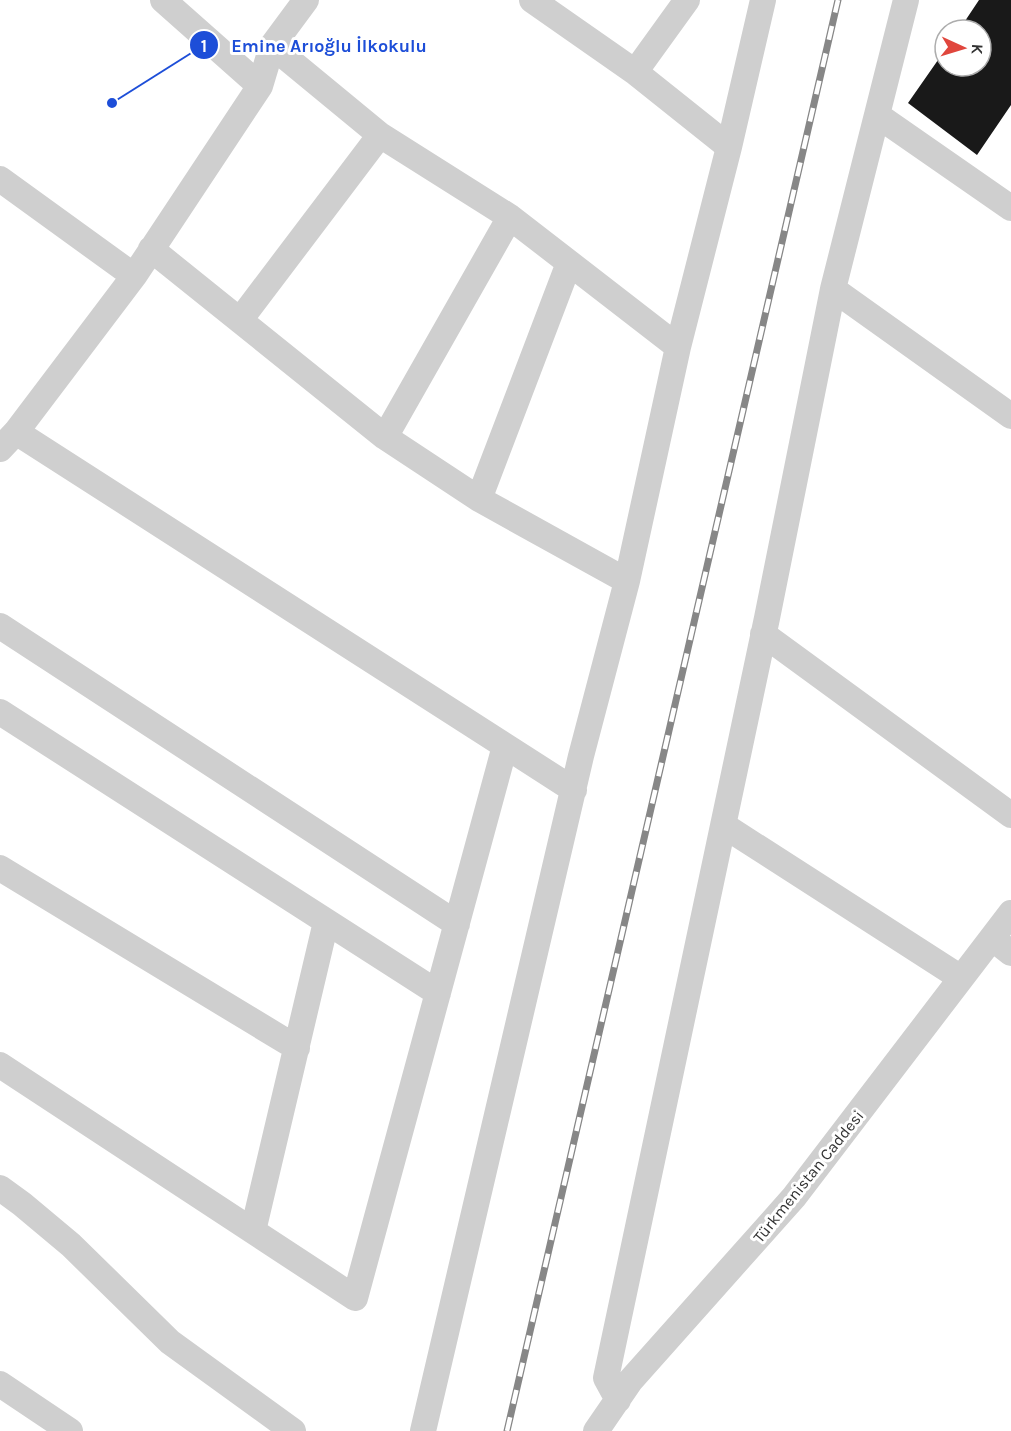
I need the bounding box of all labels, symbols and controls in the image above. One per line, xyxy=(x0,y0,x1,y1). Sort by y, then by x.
north arrow xyxy=(933,18,993,78)
callout: Emine Arıoğlu İlkokulu xyxy=(189,27,439,63)
text: 1 xyxy=(201,35,207,57)
text: Emine Arıoğlu İlkokulu xyxy=(231,35,427,57)
text: K xyxy=(968,43,987,55)
street label: Türkmenistan Caddesi xyxy=(749,1106,868,1246)

